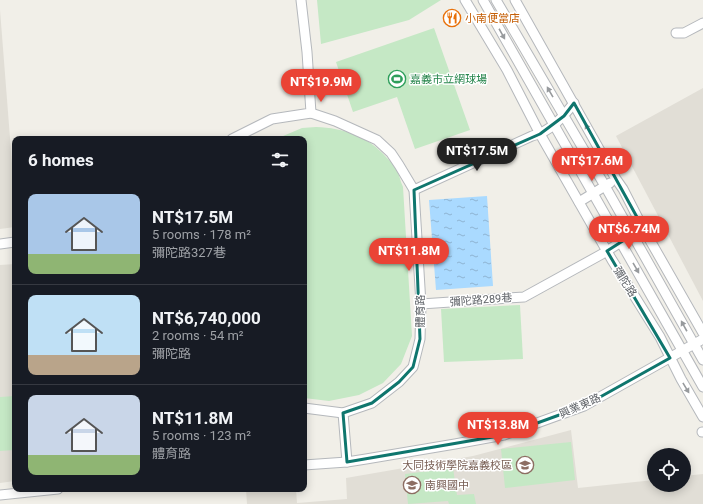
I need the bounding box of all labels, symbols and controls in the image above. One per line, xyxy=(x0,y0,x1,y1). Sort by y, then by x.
restaurant icon: 小南便當店 xyxy=(442,8,462,28)
place label: 小南便當店 xyxy=(465,12,520,25)
one-way arrow xyxy=(498,28,505,40)
pin: NT$19.9M xyxy=(280,69,362,103)
sports icon: 嘉義市立網球場 xyxy=(387,69,407,89)
place label: 嘉義市立網球場 xyxy=(410,73,487,86)
text: NT$19.9M xyxy=(290,74,352,89)
one-way arrow xyxy=(546,86,553,98)
one-way arrow xyxy=(585,123,592,135)
pin: NT$17.5M xyxy=(436,138,518,172)
text: NT$17.5M xyxy=(446,143,508,158)
pin: NT$17.6M xyxy=(551,148,633,182)
icon: filters xyxy=(269,149,291,171)
text: 6 homes xyxy=(28,150,94,170)
text: NT$17.6M xyxy=(561,153,623,168)
text: NT$17.5M xyxy=(152,207,233,227)
icon: home xyxy=(60,210,108,258)
pin: NT$6.74M xyxy=(588,216,670,250)
text: NT$6.74M xyxy=(598,221,660,236)
text: 5 rooms · 178 m² xyxy=(152,227,251,242)
pin: NT$11.8M xyxy=(368,238,450,272)
text: NT$11.8M xyxy=(378,243,440,258)
text: 彌陀路327巷 xyxy=(152,245,226,260)
one-way arrow xyxy=(632,263,639,274)
street label: 彌陀路 xyxy=(611,265,639,299)
street label: 彌陀路289巷 xyxy=(449,291,513,309)
street label: 體育路 xyxy=(414,295,427,328)
text: NT$6,740,000 xyxy=(152,308,261,328)
icon: home xyxy=(60,311,108,359)
one-way arrow xyxy=(681,320,688,332)
text: 2 rooms · 54 m² xyxy=(152,328,244,343)
text: 彌陀路 xyxy=(152,346,191,361)
one-way arrow xyxy=(682,382,689,394)
street label: 興業東路 xyxy=(557,391,603,421)
text: NT$11.8M xyxy=(152,408,233,428)
icon: home xyxy=(60,411,108,459)
pin: NT$13.8M xyxy=(457,412,539,446)
text: NT$13.8M xyxy=(467,417,529,432)
text: 5 rooms · 123 m² xyxy=(152,428,251,443)
text: 體育路 xyxy=(152,446,191,461)
map controls xyxy=(647,448,691,492)
button: locate xyxy=(647,448,691,492)
school or university icon: 大同技術學院嘉義校區 xyxy=(515,455,535,475)
place label: 大同技術學院嘉義校區 xyxy=(402,459,512,472)
school or university icon: 南興國中 xyxy=(402,475,422,495)
place label: 南興國中 xyxy=(425,479,469,492)

